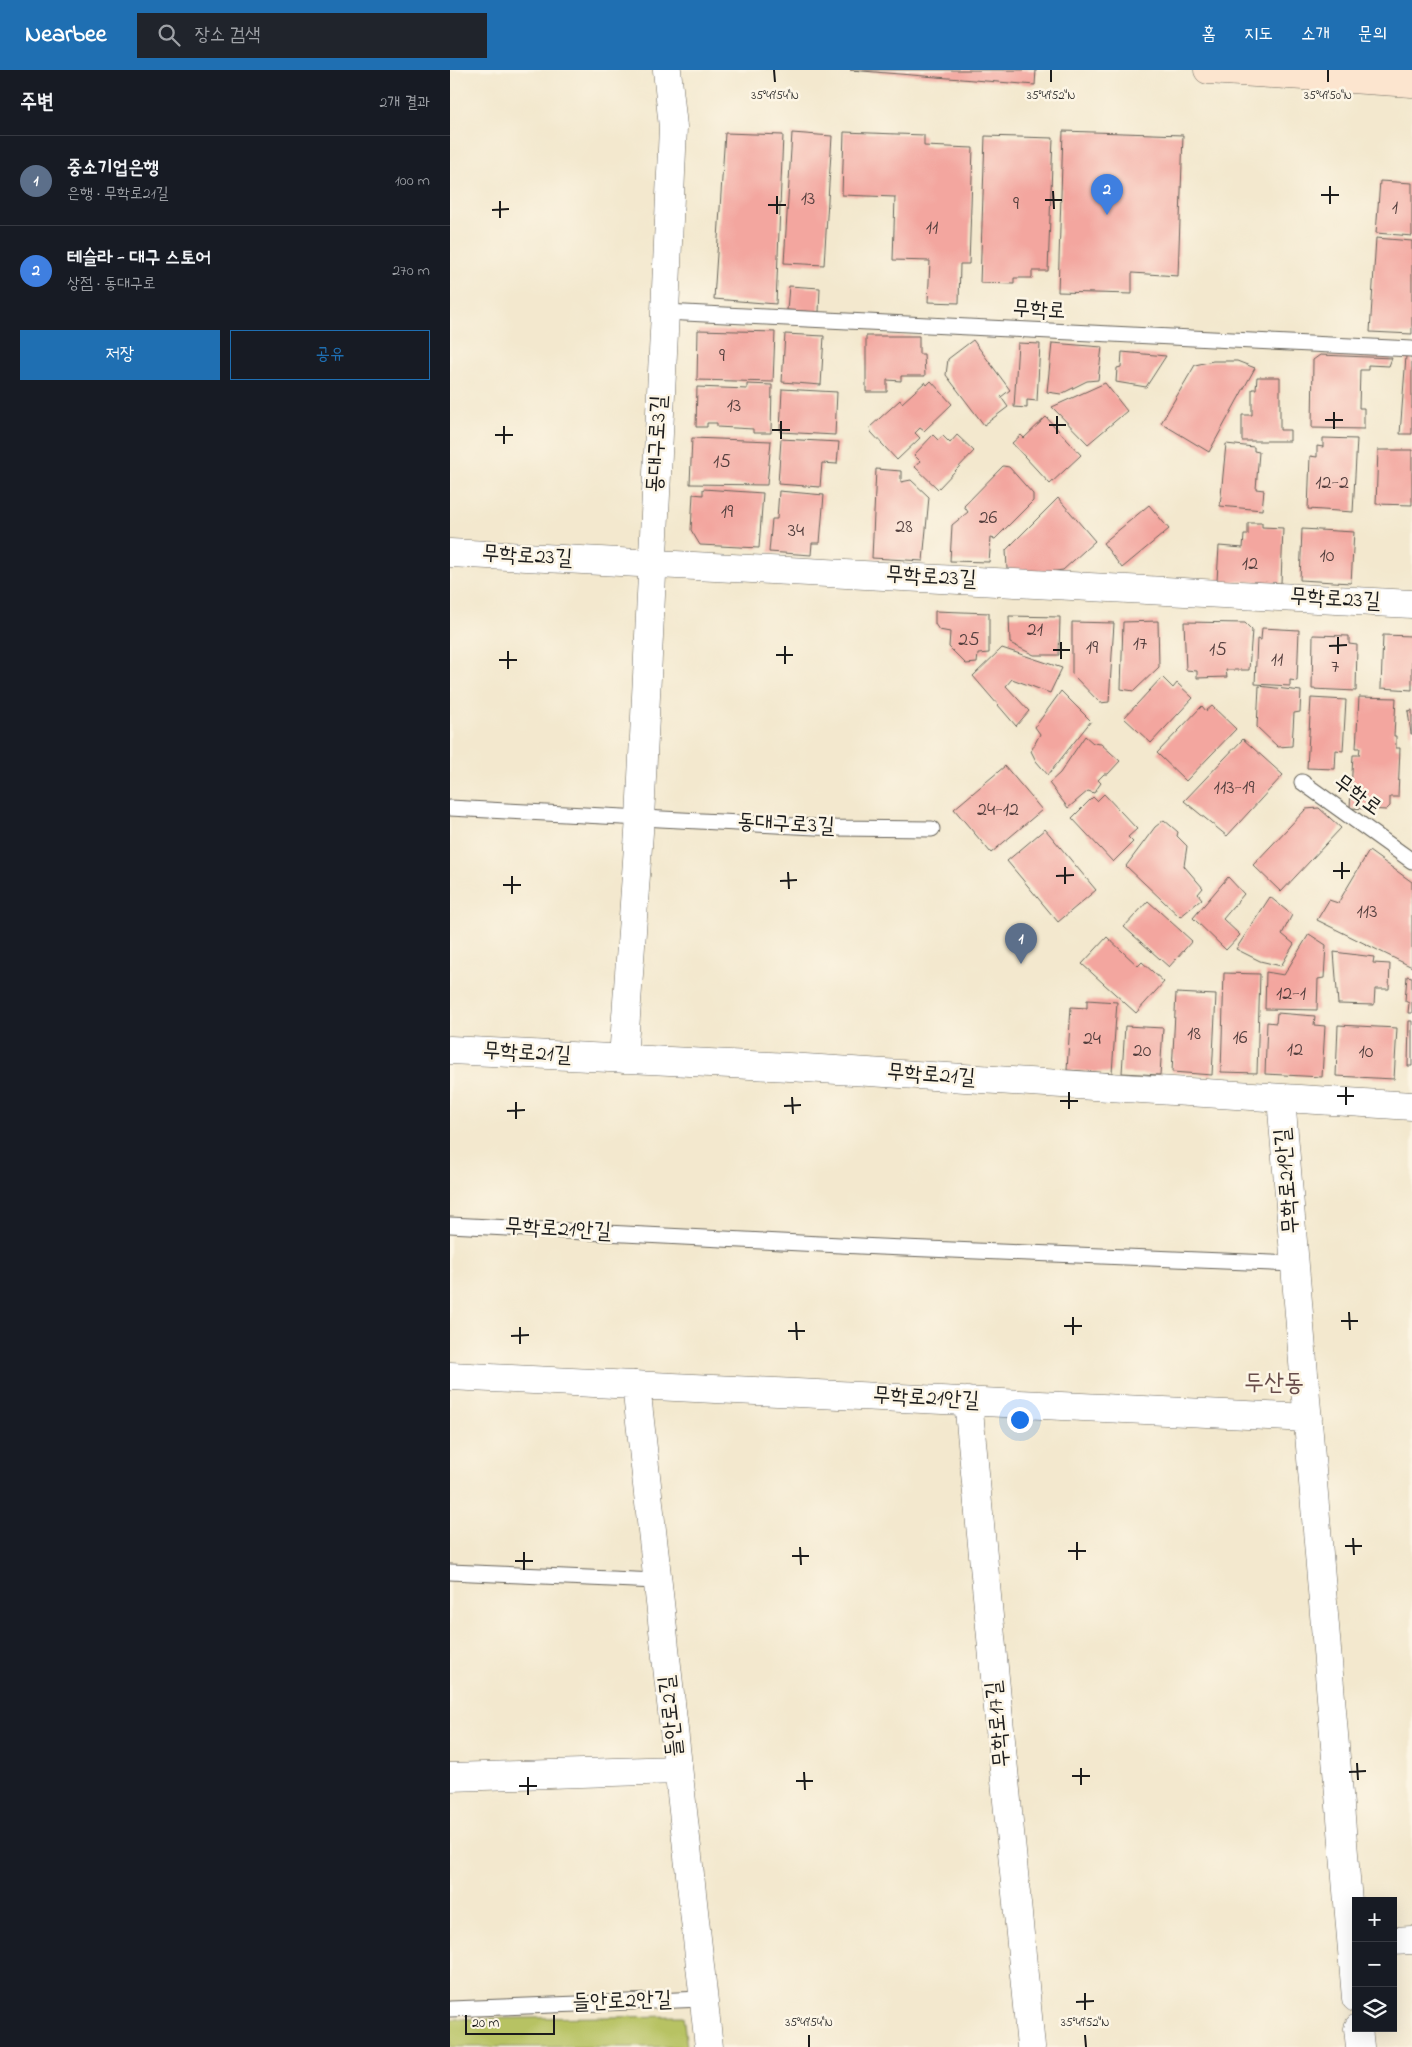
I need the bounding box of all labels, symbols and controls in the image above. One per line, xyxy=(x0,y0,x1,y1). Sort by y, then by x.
search box xyxy=(137,13,487,58)
text: Nearbee xyxy=(25,18,107,53)
icon: search xyxy=(155,21,183,49)
text: 장소 검색 xyxy=(195,22,260,49)
text: 홈 xyxy=(1202,22,1216,48)
text: 지도 xyxy=(1244,22,1273,48)
text: 소개 xyxy=(1301,22,1330,48)
text: 문의 xyxy=(1358,22,1387,48)
text: 35°49'54"N xyxy=(751,87,799,105)
text: 35°49'52"N xyxy=(1027,87,1075,105)
text: 35°49'50"N xyxy=(1304,87,1352,105)
text: 주변 xyxy=(20,88,54,118)
text: 2개 결과 xyxy=(379,91,430,115)
text: 중소기업은행 xyxy=(67,155,159,182)
text: 1 xyxy=(33,169,39,193)
text: 100 m xyxy=(395,169,430,193)
pin: 2 xyxy=(1091,174,1123,215)
text: 은행 · 무학로21길 xyxy=(67,182,169,206)
house number: 13 xyxy=(801,185,815,214)
house number: 9 xyxy=(1013,190,1019,219)
house number: 1 xyxy=(1392,194,1398,223)
house number: 11 xyxy=(926,214,938,243)
text: 테슬라 - 대구 스토어 xyxy=(67,245,211,272)
text: 2 xyxy=(32,259,40,283)
text: 270 m xyxy=(392,259,430,283)
text: 상점 · 동대구로 xyxy=(67,272,156,296)
street label: 무학로 xyxy=(1012,294,1066,328)
button: 저장 xyxy=(20,330,220,380)
button: 공유 xyxy=(230,330,430,380)
house number: 9 xyxy=(719,342,725,371)
house number: 13 xyxy=(727,392,741,421)
street label: 동대구로3길 xyxy=(639,394,677,494)
house number: 15 xyxy=(713,448,731,477)
house number: 12-2 xyxy=(1315,469,1349,498)
house number: 19 xyxy=(721,498,733,527)
house number: 26 xyxy=(979,504,998,533)
house number: 28 xyxy=(895,513,913,542)
house number: 34 xyxy=(788,517,804,546)
street label: 무학로23길 xyxy=(481,539,573,575)
house number: 10 xyxy=(1320,542,1335,571)
house number: 12 xyxy=(1242,550,1258,579)
street label: 무학로23길 xyxy=(885,560,977,596)
street label: 무학로23길 xyxy=(1289,582,1381,618)
house number: 21 xyxy=(1027,616,1043,645)
house number: 25 xyxy=(958,626,980,655)
house number: 17 xyxy=(1133,630,1147,659)
house number: 19 xyxy=(1086,634,1098,663)
house number: 15 xyxy=(1209,636,1227,665)
house number: 11 xyxy=(1271,646,1283,675)
house number: 7 xyxy=(1331,653,1339,682)
street label: 무학로 xyxy=(1326,767,1388,825)
house number: 113-19 xyxy=(1214,774,1254,803)
house number: 24-12 xyxy=(977,796,1019,825)
street label: 동대구로3길 xyxy=(736,806,836,844)
house number: 113 xyxy=(1357,898,1377,927)
pin: 1 xyxy=(1005,923,1037,964)
house number: 12-1 xyxy=(1276,980,1306,1009)
house number: 18 xyxy=(1187,1020,1201,1049)
house number: 16 xyxy=(1232,1024,1248,1053)
house number: 24 xyxy=(1083,1025,1101,1054)
street label: 무학로21길 xyxy=(482,1036,572,1072)
house number: 12 xyxy=(1287,1036,1303,1065)
house number: 20 xyxy=(1133,1037,1152,1066)
house number: 10 xyxy=(1359,1038,1374,1067)
street label: 무학로21길 xyxy=(886,1057,977,1095)
street label: 무학로21안길 xyxy=(1267,1126,1309,1235)
street label: 무학로21안길 xyxy=(504,1211,612,1249)
district label: 두산동 xyxy=(1244,1366,1304,1402)
street label: 무학로21안길 xyxy=(872,1380,980,1418)
your location xyxy=(1007,1407,1033,1433)
street label: 들안로2길 xyxy=(652,1673,692,1758)
street label: 무학로17길 xyxy=(979,1679,1019,1769)
map controls xyxy=(1352,1897,1397,2032)
button: + xyxy=(1352,1897,1397,1942)
button: − xyxy=(1352,1942,1397,1987)
street label: 들안로2안길 xyxy=(572,1984,673,2020)
button: layers xyxy=(1352,1987,1397,2032)
scale bar xyxy=(465,2012,555,2035)
text: 20 m xyxy=(472,2013,499,2034)
text: 35°49'54"N xyxy=(785,2014,833,2032)
text: 35°49'52"N xyxy=(1061,2014,1109,2032)

